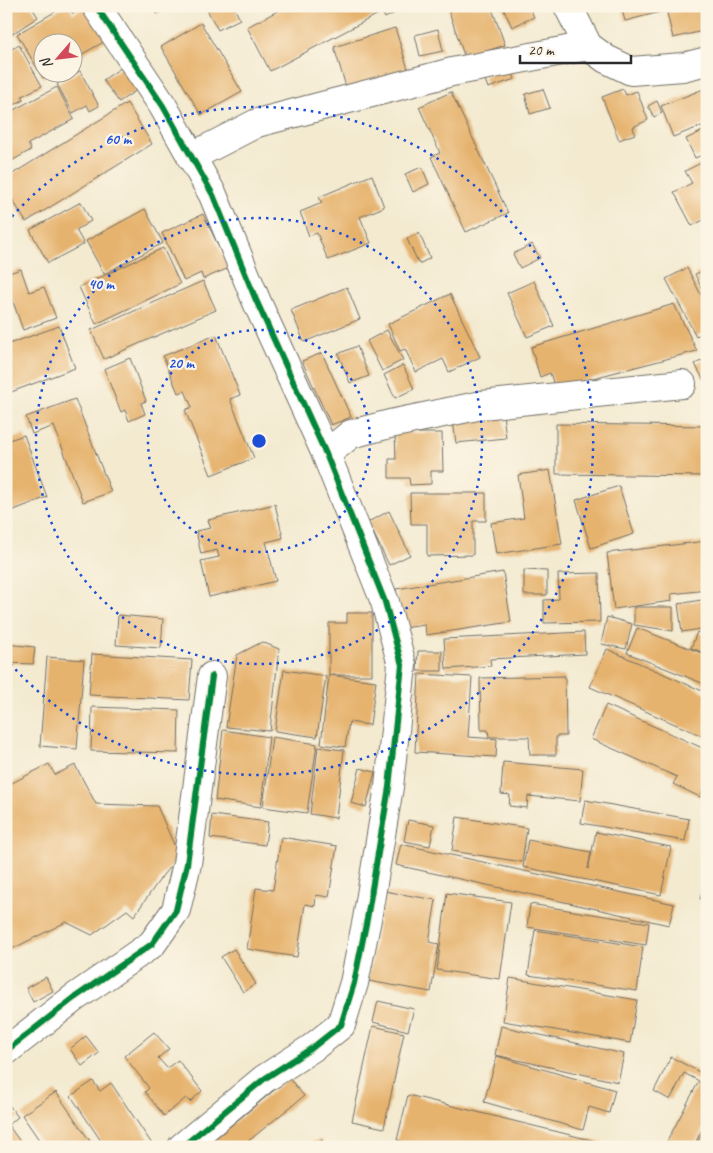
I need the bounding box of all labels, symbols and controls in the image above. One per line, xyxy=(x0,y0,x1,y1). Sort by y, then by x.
north arrow xyxy=(32,32,82,82)
scale bar xyxy=(520,32,632,64)
text: 20 m xyxy=(528,41,555,60)
text: N xyxy=(36,54,57,72)
text: 60 m xyxy=(105,130,132,149)
text: 40 m xyxy=(88,275,115,294)
text: 20 m xyxy=(168,354,195,373)
centre of rings xyxy=(250,432,268,450)

